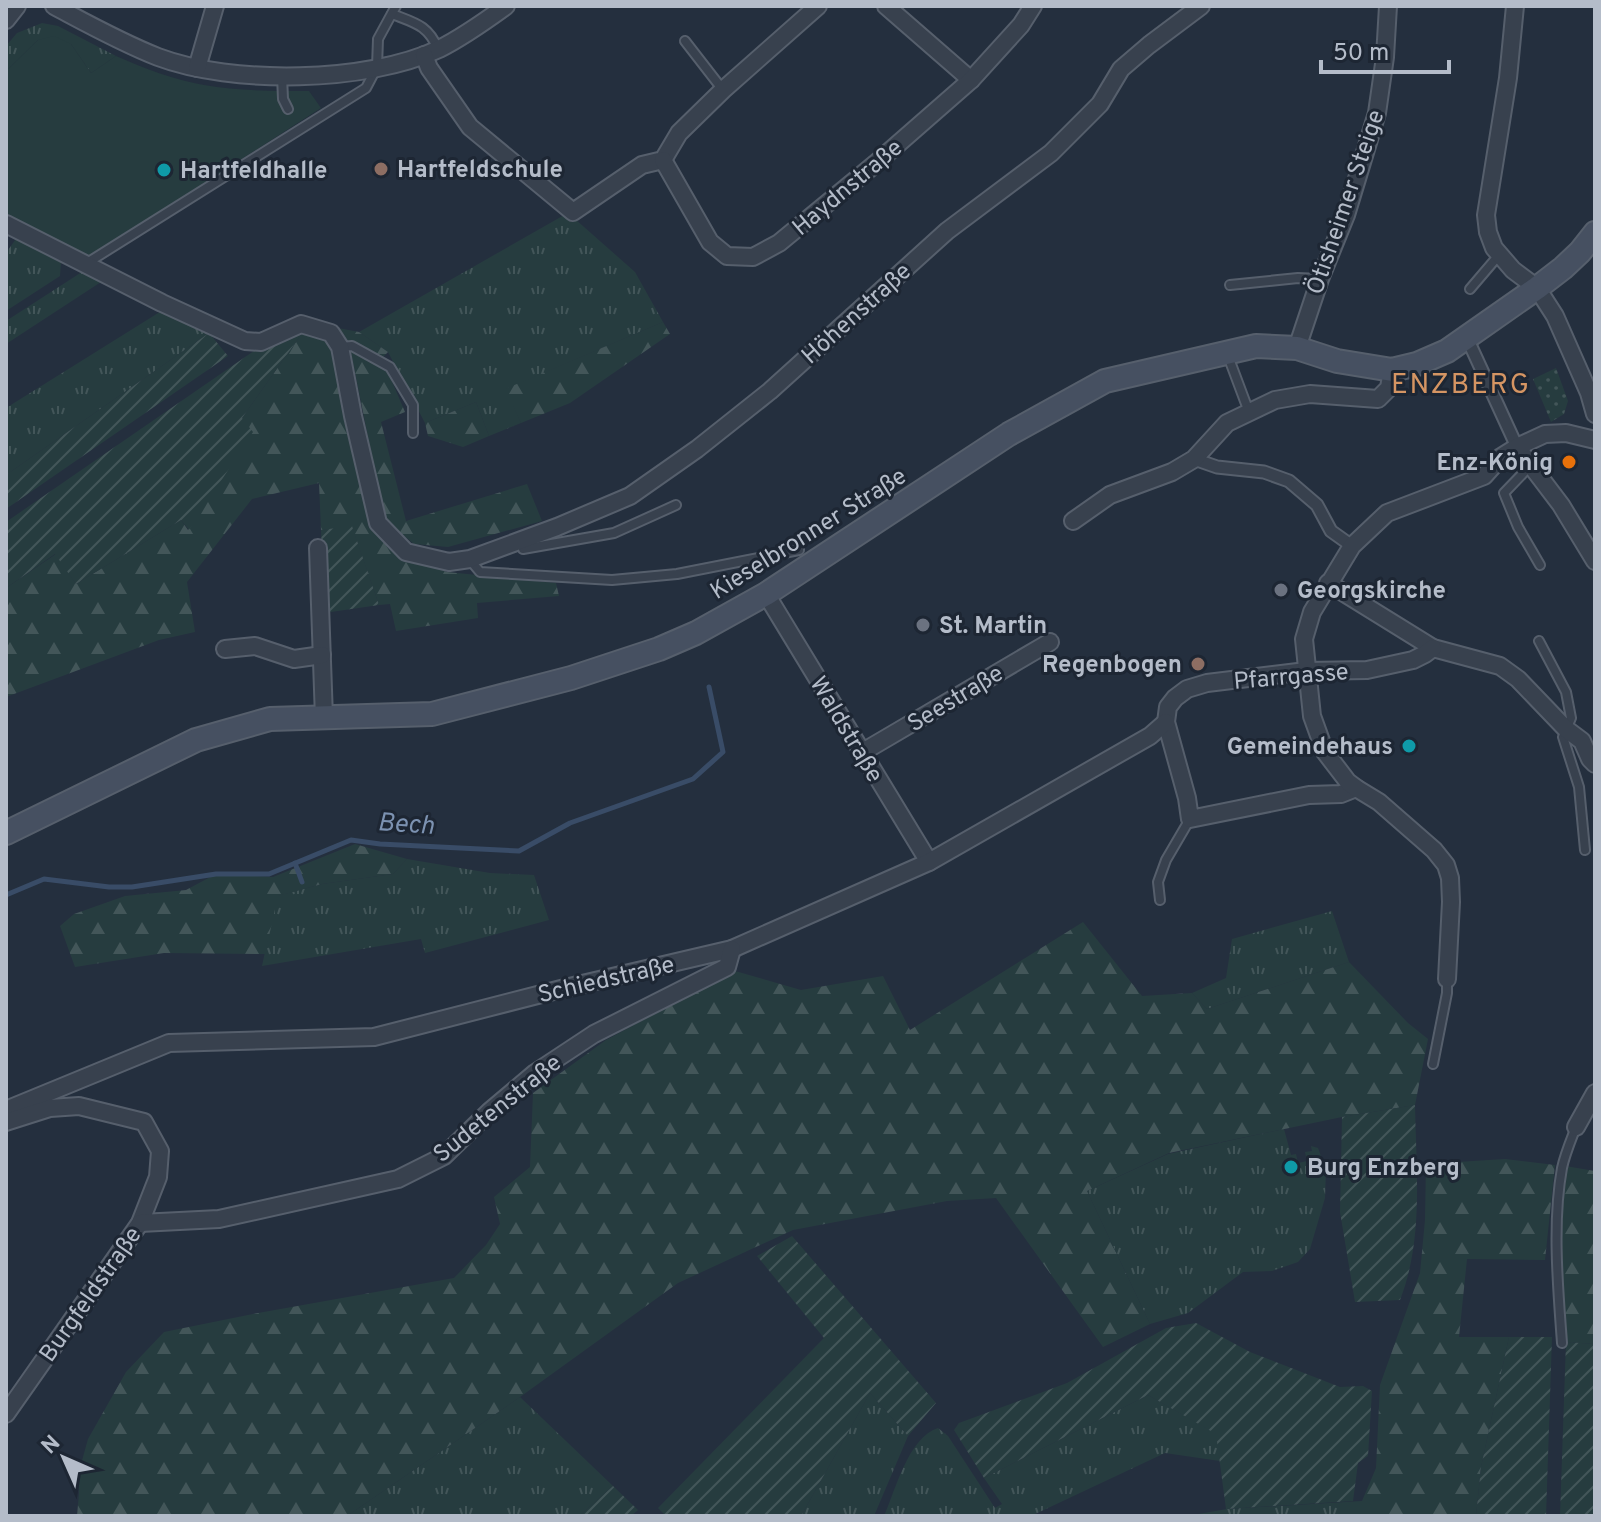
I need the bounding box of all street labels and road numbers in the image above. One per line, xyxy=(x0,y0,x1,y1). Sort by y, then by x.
street label: Ötisheimer Steige xyxy=(1299,106,1393,299)
street label: Haydnstraße xyxy=(787,134,910,243)
street label: Höhenstraße xyxy=(796,257,918,372)
street label: Kieselbronner Straße xyxy=(705,462,913,607)
street label: Pfarrgasse xyxy=(1232,658,1350,698)
street label: Seestraße xyxy=(903,659,1010,740)
street label: Waldstraße xyxy=(802,671,889,789)
street label: Schiedstraße xyxy=(535,951,678,1011)
street label: Sudetenstraße xyxy=(428,1049,568,1170)
street label: Burgfeldstraße xyxy=(34,1222,149,1369)

